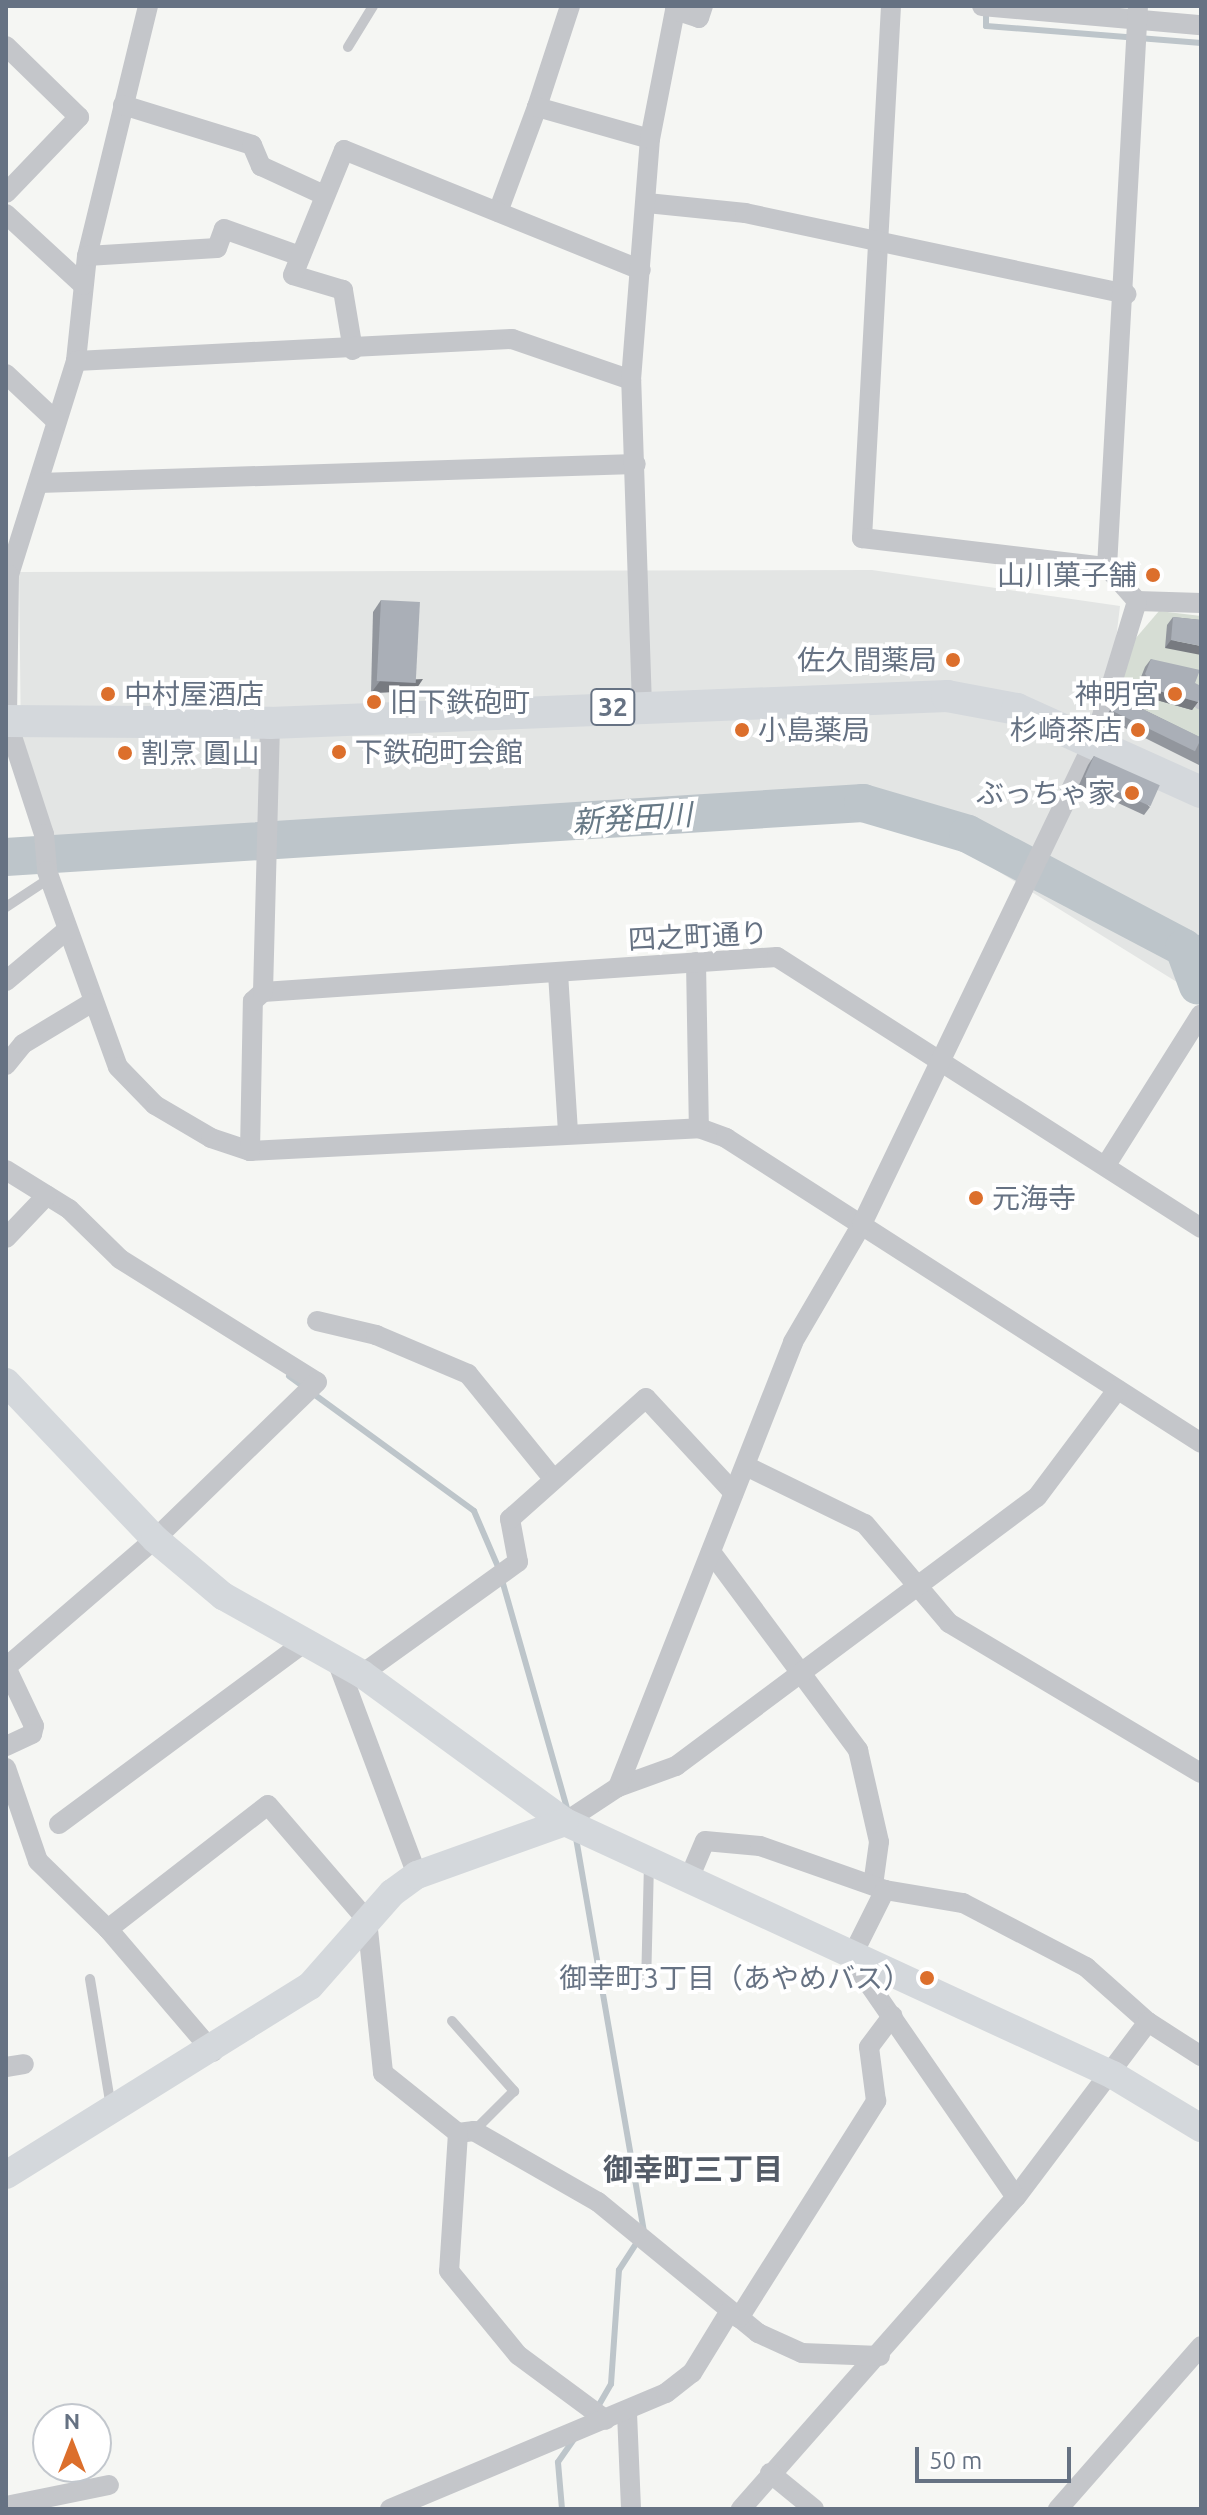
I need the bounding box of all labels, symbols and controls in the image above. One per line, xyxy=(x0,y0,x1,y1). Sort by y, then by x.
place label: 山川菓子舗 xyxy=(997,558,1137,592)
marker: 山川菓子舗 xyxy=(1144,566,1162,584)
place label: 佐久間薬局 xyxy=(797,643,937,677)
marker: 佐久間薬局 xyxy=(944,651,962,669)
place label: 中村屋酒店 xyxy=(124,677,264,711)
place label: 神明宮 xyxy=(1075,677,1159,711)
marker: 中村屋酒店 xyxy=(99,685,117,703)
place label: 旧下鉄砲町 xyxy=(390,685,530,719)
road number: 32 xyxy=(589,685,637,729)
marker: 神明宮 xyxy=(1166,685,1184,703)
marker: 旧下鉄砲町 xyxy=(365,693,383,711)
place label: 小島薬局 xyxy=(758,713,870,747)
place label: 杉崎茶店 xyxy=(1010,713,1122,747)
marker: 小島薬局 xyxy=(733,721,751,739)
marker: 杉崎茶店 xyxy=(1129,721,1147,739)
place label: 下鉄砲町会館 xyxy=(355,735,523,769)
place label: 割烹 圓山 xyxy=(141,736,259,770)
marker: 下鉄砲町会館 xyxy=(330,743,348,761)
marker: 割烹 圓山 xyxy=(116,744,134,762)
place label: ぶっちゃ家 xyxy=(976,776,1116,810)
marker: ぶっちゃ家 xyxy=(1123,784,1141,802)
water label: 新発田川 xyxy=(571,796,693,840)
street label: 四之町通り xyxy=(627,916,769,956)
place label: 元海寺 xyxy=(992,1181,1076,1215)
marker: 元海寺 xyxy=(967,1189,985,1207)
place label: 御幸町3丁目（あやめバス） xyxy=(559,1961,911,1995)
marker: 御幸町3丁目（あやめバス） xyxy=(918,1969,936,1987)
district label: 御幸町三丁目 xyxy=(603,2151,783,2187)
north arrow xyxy=(32,2403,112,2483)
text: N xyxy=(64,2408,80,2433)
scale bar xyxy=(919,2431,1075,2481)
text: 50 m xyxy=(929,2447,982,2474)

